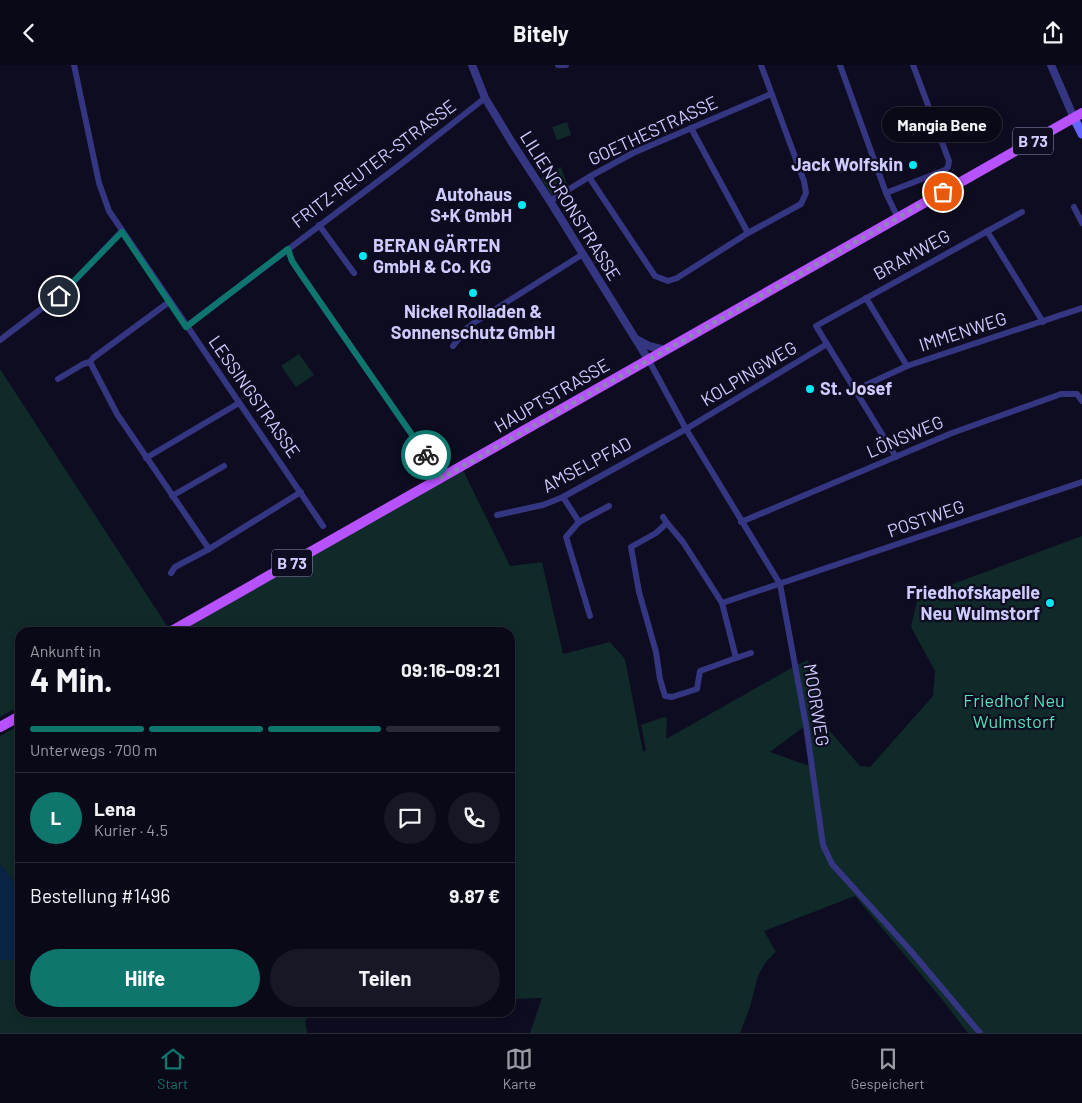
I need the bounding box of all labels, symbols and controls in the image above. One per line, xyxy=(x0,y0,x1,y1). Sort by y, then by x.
icon: back xyxy=(15,19,43,47)
icon: share xyxy=(1039,19,1067,47)
text: Bitely xyxy=(513,20,569,46)
street label: GOETHESTRASSE xyxy=(584,90,721,170)
street label: FRITZ-REUTER-STRASSE xyxy=(287,94,460,232)
callout: Mangia Bene xyxy=(883,107,1003,142)
text: Mangia Bene xyxy=(897,115,987,134)
street label: LILIENCRONSTRASSE xyxy=(516,127,626,284)
road number: B 73 xyxy=(1013,127,1053,155)
place label: Jack Wolfskin xyxy=(791,153,903,175)
marker: Jack Wolfskin xyxy=(907,159,919,171)
pin xyxy=(922,171,964,213)
icon: bag xyxy=(929,178,957,206)
place label: Autohaus S+K GmbH xyxy=(430,183,512,226)
marker: Autohaus S+K GmbH xyxy=(516,199,528,211)
street label: BRAMWEG xyxy=(869,224,954,284)
place label: BERAN GÄRTEN GmbH & Co. KG xyxy=(373,234,501,277)
marker: BERAN GÄRTEN GmbH & Co. KG xyxy=(357,250,369,262)
pin xyxy=(38,275,80,317)
icon: home xyxy=(45,282,73,310)
marker: Nickel Rolladen & Sonnenschutz GmbH xyxy=(467,287,479,299)
place label: Nickel Rolladen & Sonnenschutz GmbH xyxy=(391,300,555,343)
street label: IMMENWEG xyxy=(916,307,1009,356)
street label: LESSINGSTRASSE xyxy=(204,331,305,462)
street label: KOLPINGWEG xyxy=(696,336,800,410)
street label: HAUPTSTRASSE xyxy=(490,353,613,437)
place label: St. Josef xyxy=(820,377,892,399)
marker: St. Josef xyxy=(804,383,816,395)
street label: LÖNSWEG xyxy=(863,410,946,462)
courier xyxy=(401,430,451,480)
street label: AMSELPFAD xyxy=(538,432,635,497)
icon: bike xyxy=(412,441,440,469)
street label: POSTWEG xyxy=(884,495,967,541)
road number: B 73 xyxy=(272,549,312,577)
place label: Friedhofskapelle Neu Wulmstorf xyxy=(906,581,1040,624)
marker: Friedhofskapelle Neu Wulmstorf xyxy=(1044,597,1056,609)
text: Ankunft in xyxy=(30,641,101,660)
text: 09:16–09:21 xyxy=(401,658,500,681)
text: 4 Min. xyxy=(30,660,113,698)
street label: MOORWEG xyxy=(800,662,834,748)
park label: Friedhof Neu Wulmstorf xyxy=(963,689,1065,732)
text: Unterwegs · 700 m xyxy=(30,740,157,759)
button: chat xyxy=(384,792,436,844)
button: phone xyxy=(448,792,500,844)
text: Lena xyxy=(94,797,136,820)
text: L xyxy=(51,806,61,829)
text: Kurier · 4.5 xyxy=(94,820,168,839)
text: Bestellung #1496 xyxy=(30,884,170,907)
text: 9.87 € xyxy=(449,884,500,907)
button: Hilfe xyxy=(30,949,260,1007)
button: Teilen xyxy=(270,949,500,1007)
tab: Start xyxy=(157,1045,188,1092)
tab: Karte xyxy=(503,1045,536,1092)
tab: Gespeichert xyxy=(851,1045,925,1092)

